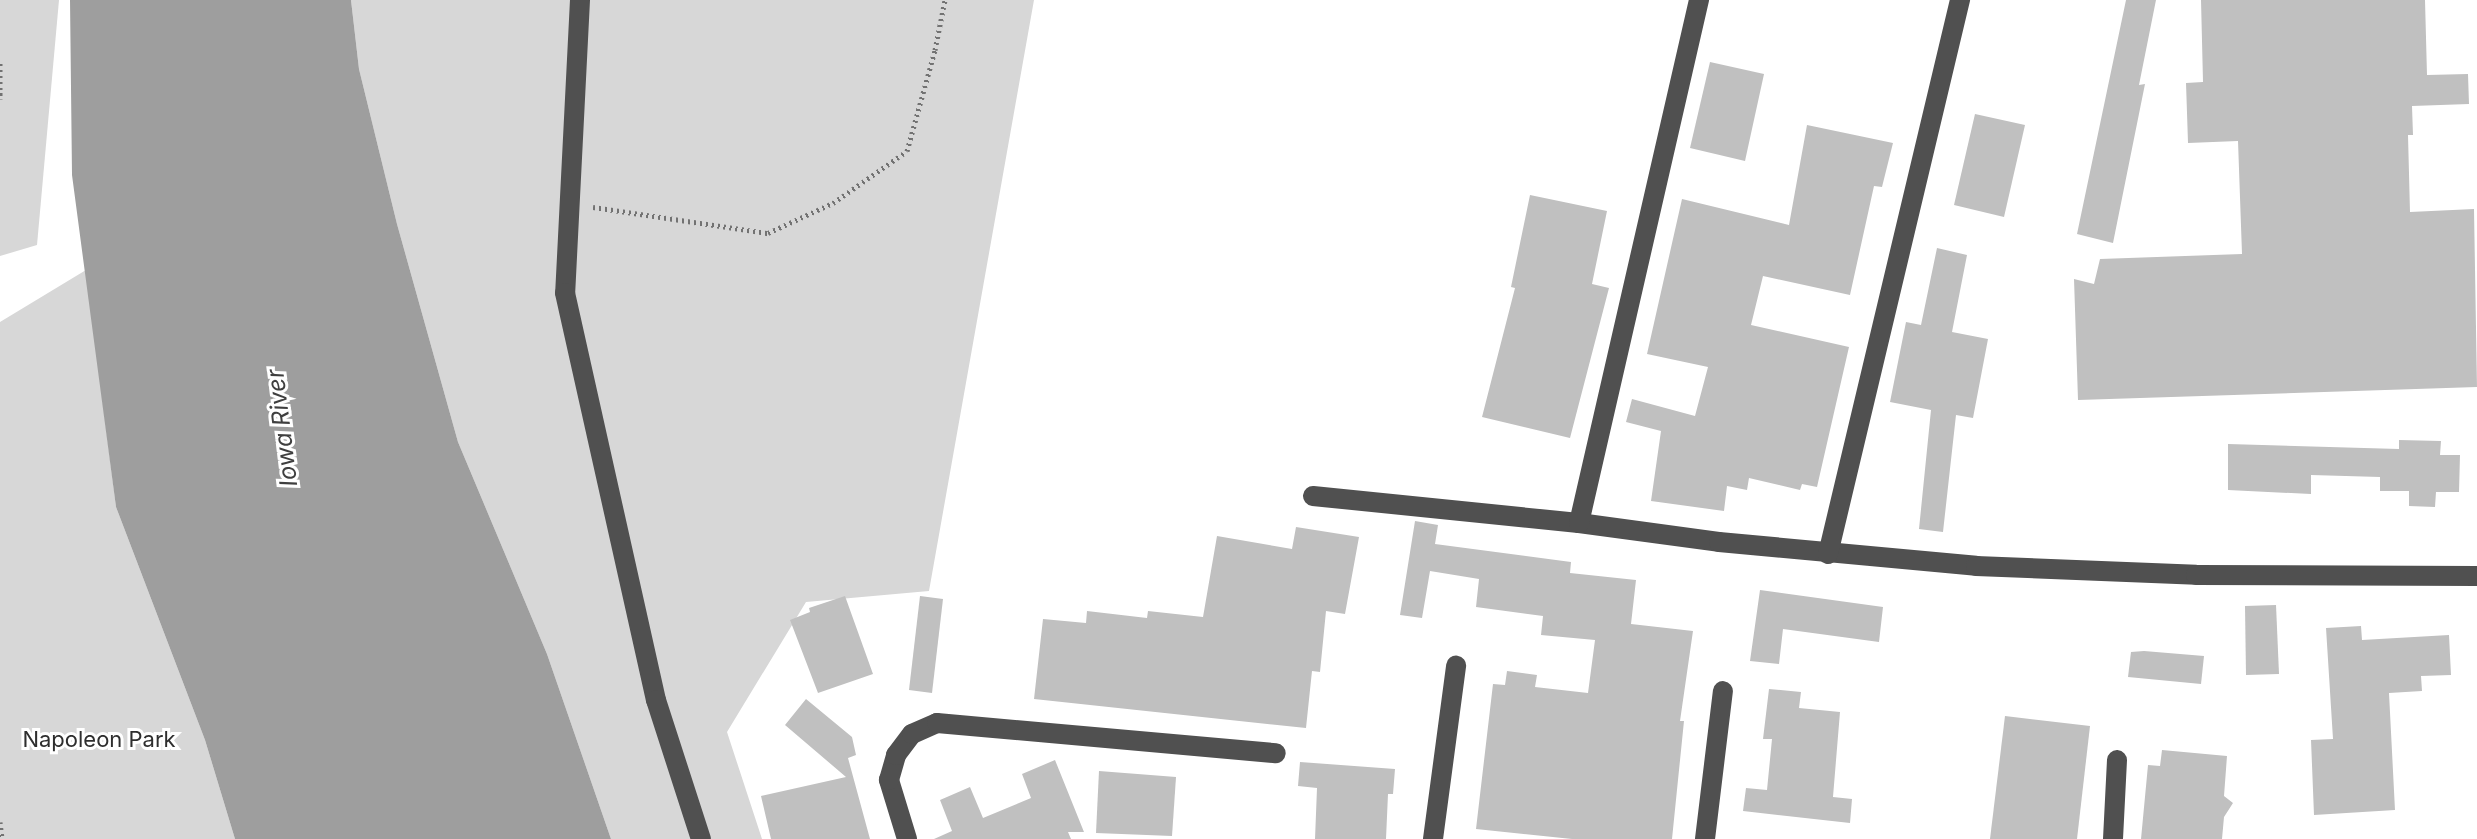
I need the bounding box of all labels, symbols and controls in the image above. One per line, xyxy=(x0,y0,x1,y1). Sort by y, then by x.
water label: Iowa River xyxy=(261,368,303,488)
park label: Napoleon Park xyxy=(22,727,176,753)

